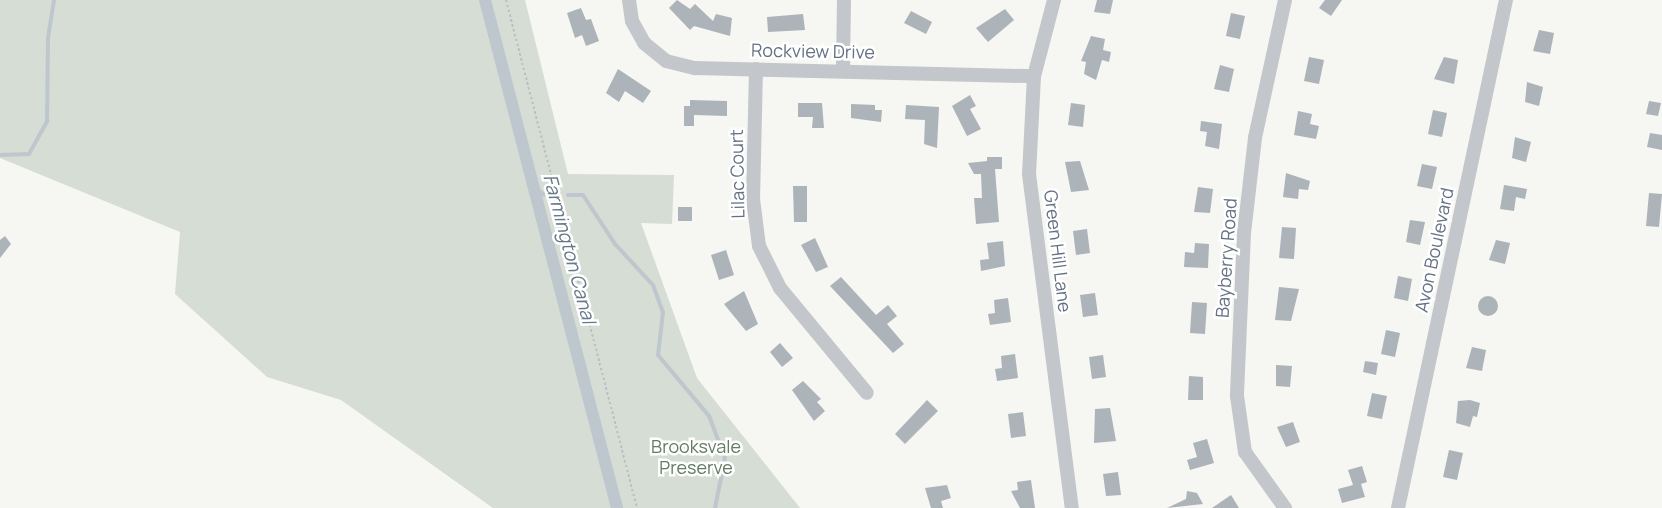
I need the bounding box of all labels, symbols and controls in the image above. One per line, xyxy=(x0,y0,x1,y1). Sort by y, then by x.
street label: Rockview Drive xyxy=(751,39,875,63)
street label: Lilac Court xyxy=(725,129,749,219)
water label: Farmington Canal xyxy=(538,172,600,326)
street label: Avon Boulevard xyxy=(1410,186,1458,314)
street label: Green Hill Lane xyxy=(1040,189,1076,313)
street label: Bayberry Road xyxy=(1211,198,1241,318)
park label: Brooksvale Preserve xyxy=(651,436,741,478)

